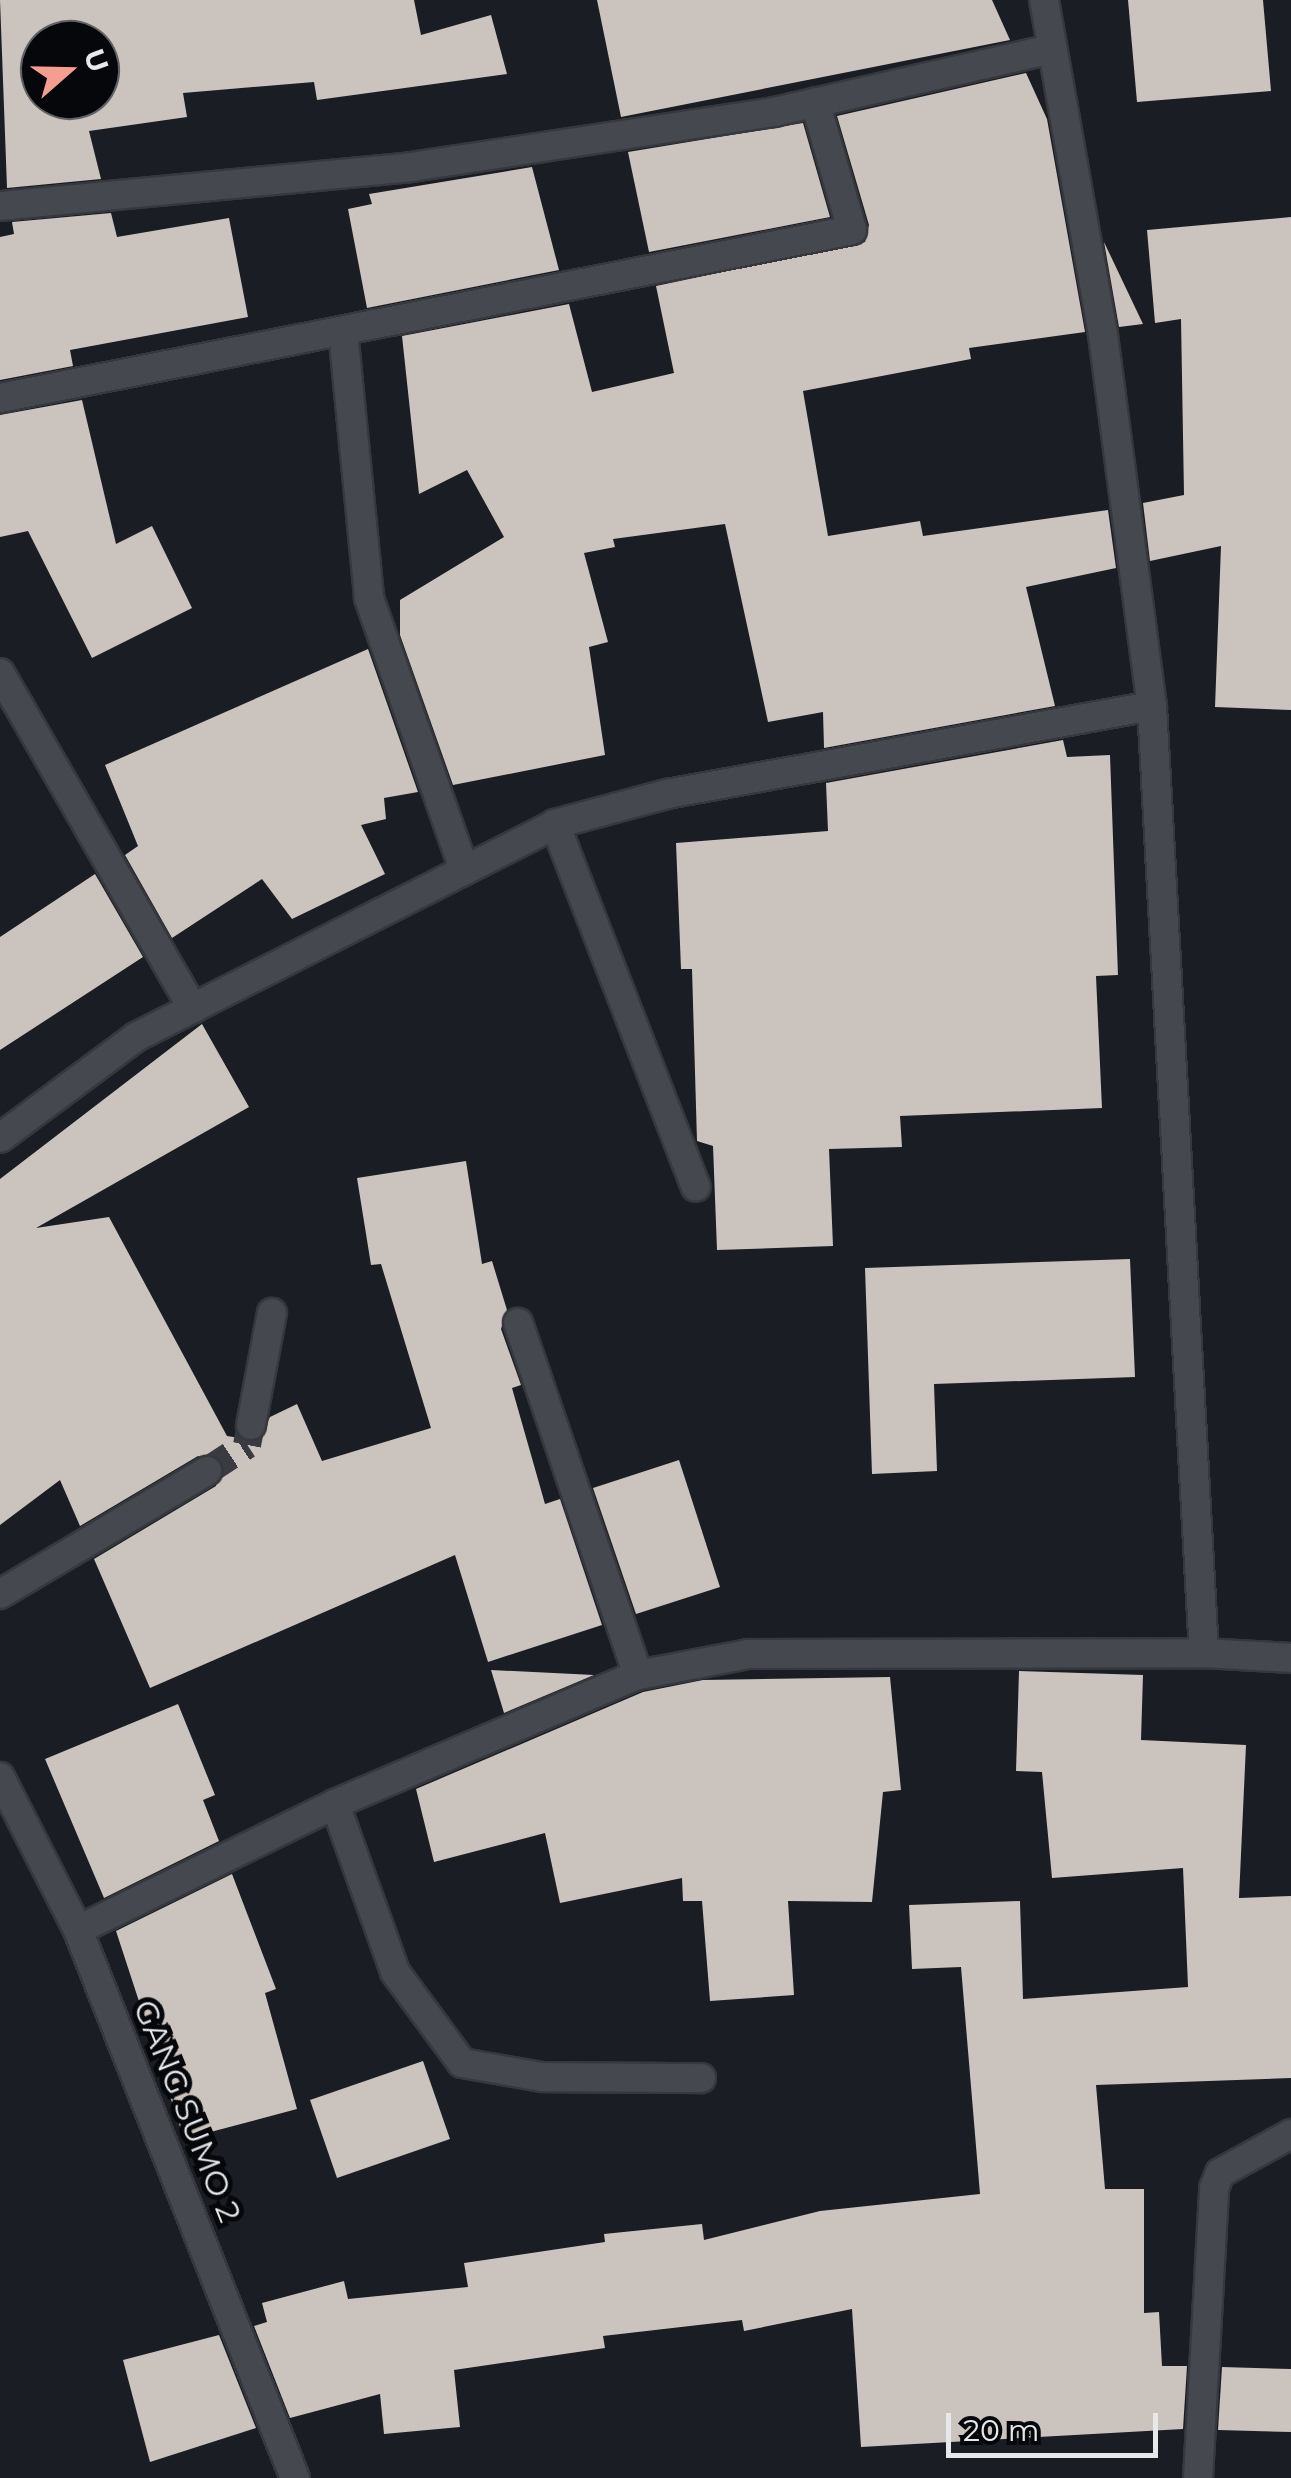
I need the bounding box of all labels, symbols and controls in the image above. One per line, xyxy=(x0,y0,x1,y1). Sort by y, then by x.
north arrow xyxy=(20,20,120,120)
text: U xyxy=(77,44,116,77)
street label: GANG SUMO 2 xyxy=(125,1994,249,2228)
scale bar xyxy=(951,2393,1164,2455)
text: 20 m xyxy=(963,2412,1040,2449)

